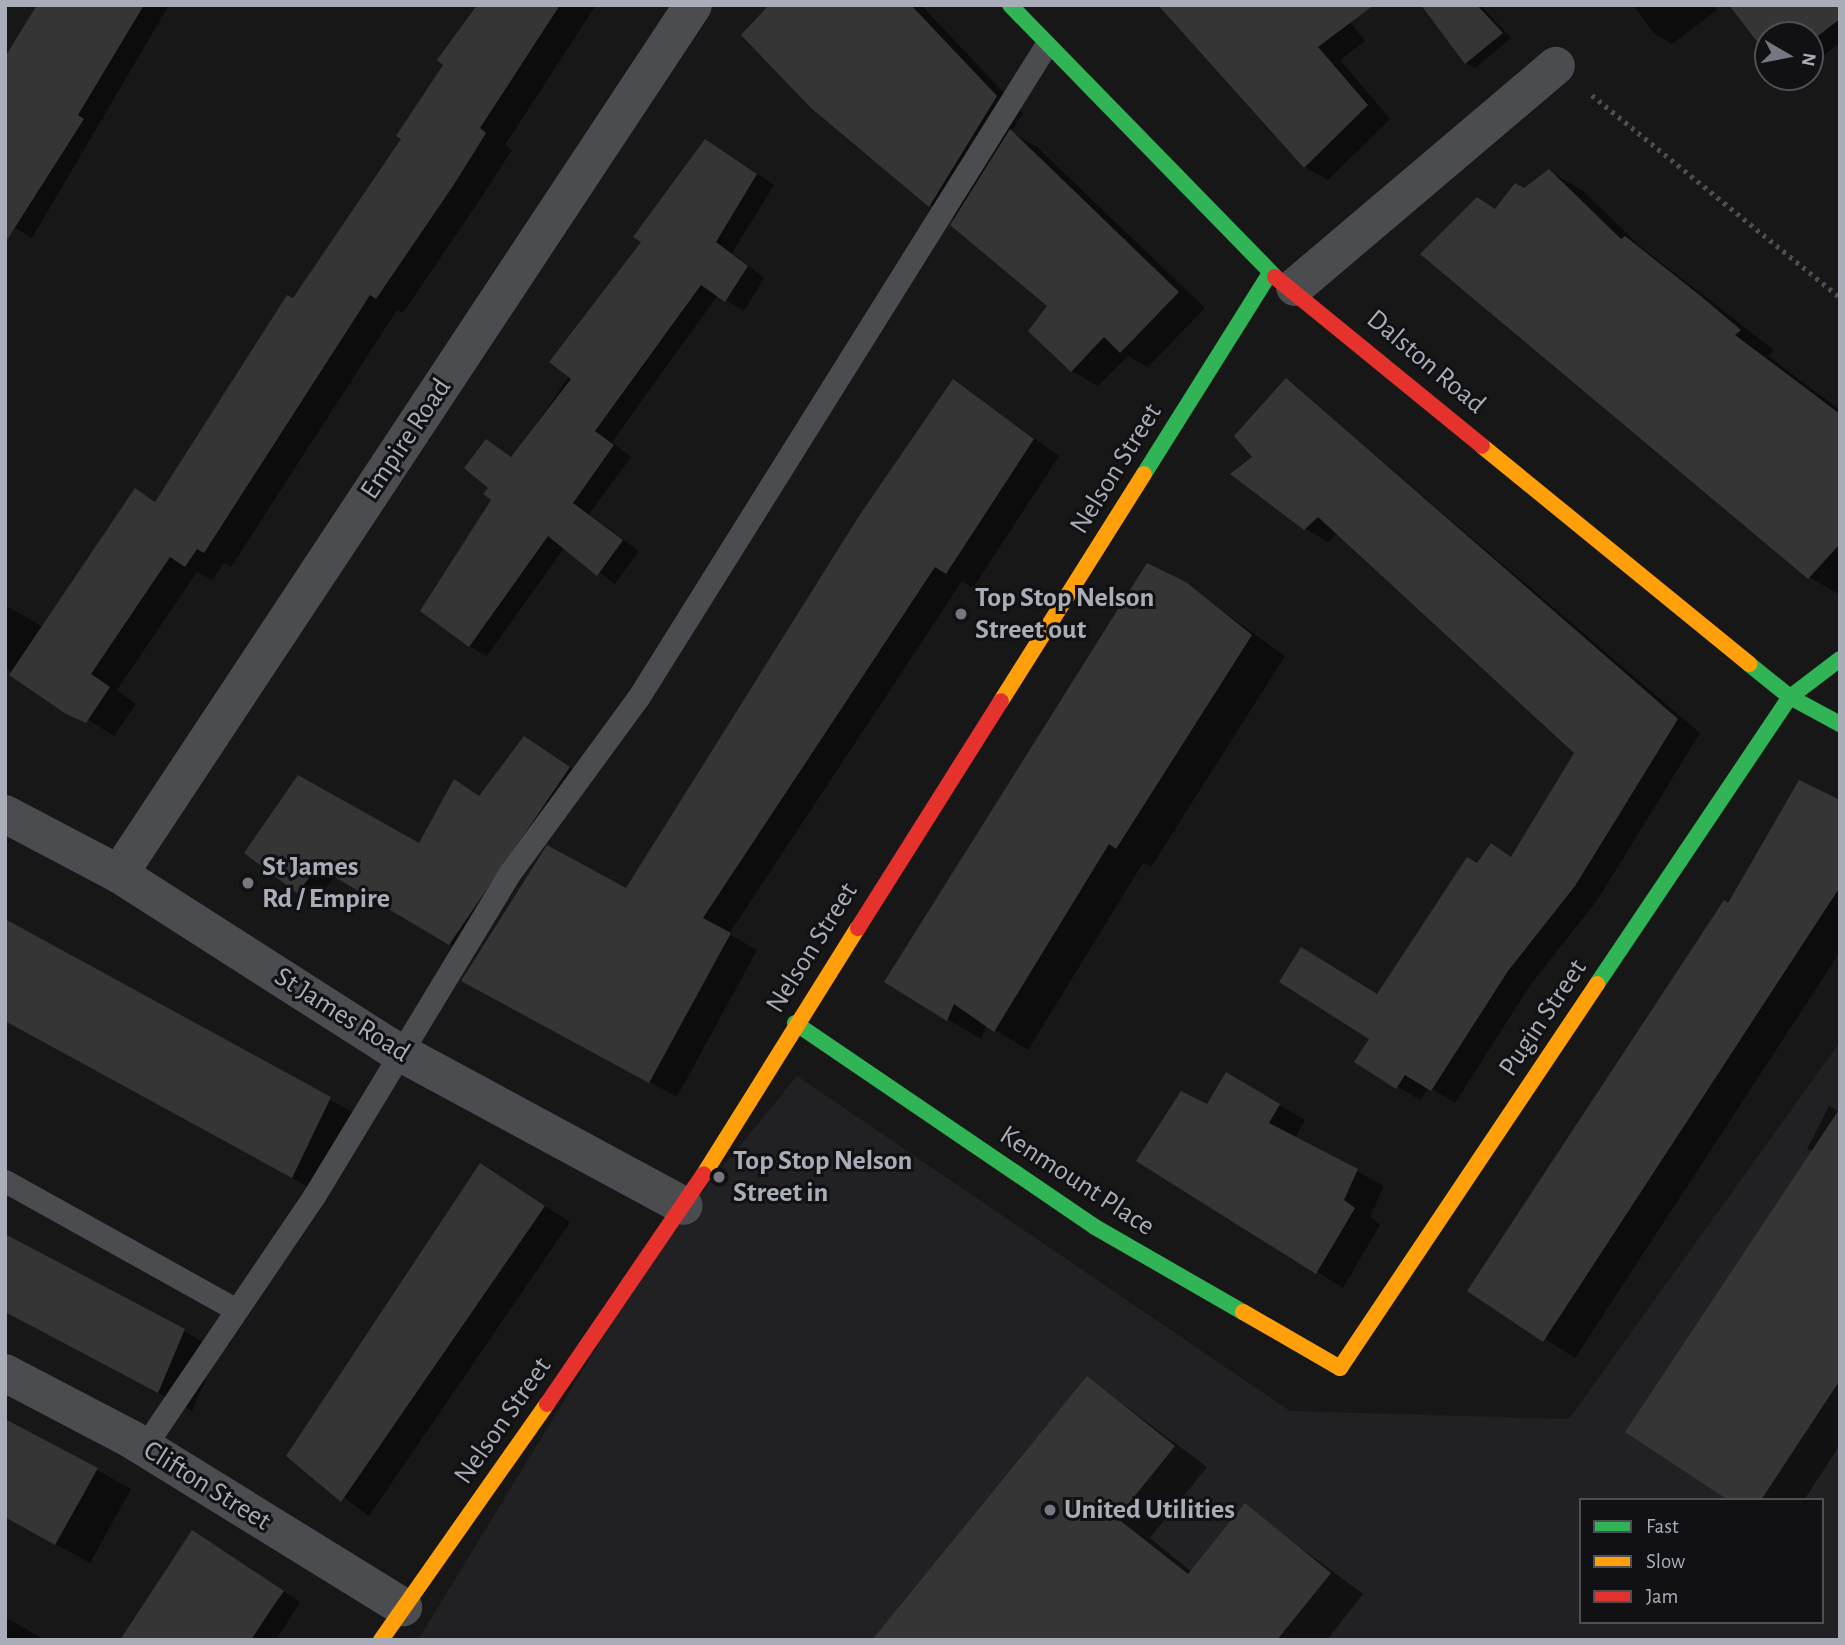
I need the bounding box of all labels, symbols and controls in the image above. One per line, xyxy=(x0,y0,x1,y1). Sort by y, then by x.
north arrow xyxy=(1754,21,1824,91)
text: N xyxy=(1798,51,1819,68)
street label: Dalston Road xyxy=(1360,303,1492,421)
street label: Empire Road xyxy=(353,372,459,506)
street label: Nelson Street xyxy=(1063,398,1169,540)
place label: Top Stop Nelson Street out xyxy=(975,581,1154,647)
marker: Top Stop Nelson Street out xyxy=(953,606,969,622)
place label: St James Rd / Empire xyxy=(262,850,390,916)
marker: St James Rd / Empire xyxy=(240,875,256,891)
street label: Nelson Street xyxy=(759,877,865,1019)
street label: Pugin Street xyxy=(1492,953,1594,1083)
street label: St James Road xyxy=(268,960,416,1070)
street label: Kenmount Place xyxy=(993,1118,1161,1244)
place label: Top Stop Nelson Street in xyxy=(733,1144,912,1210)
marker: Top Stop Nelson Street in xyxy=(711,1169,727,1185)
street label: Nelson Street xyxy=(447,1351,559,1491)
street label: Clifton Street xyxy=(137,1434,277,1538)
place label: United Utilities xyxy=(1064,1493,1235,1527)
legend xyxy=(1579,1498,1824,1624)
marker: United Utilities xyxy=(1042,1502,1058,1518)
text: Fast xyxy=(1646,1516,1679,1537)
text: Slow xyxy=(1646,1551,1685,1572)
text: Jam xyxy=(1646,1586,1678,1607)

